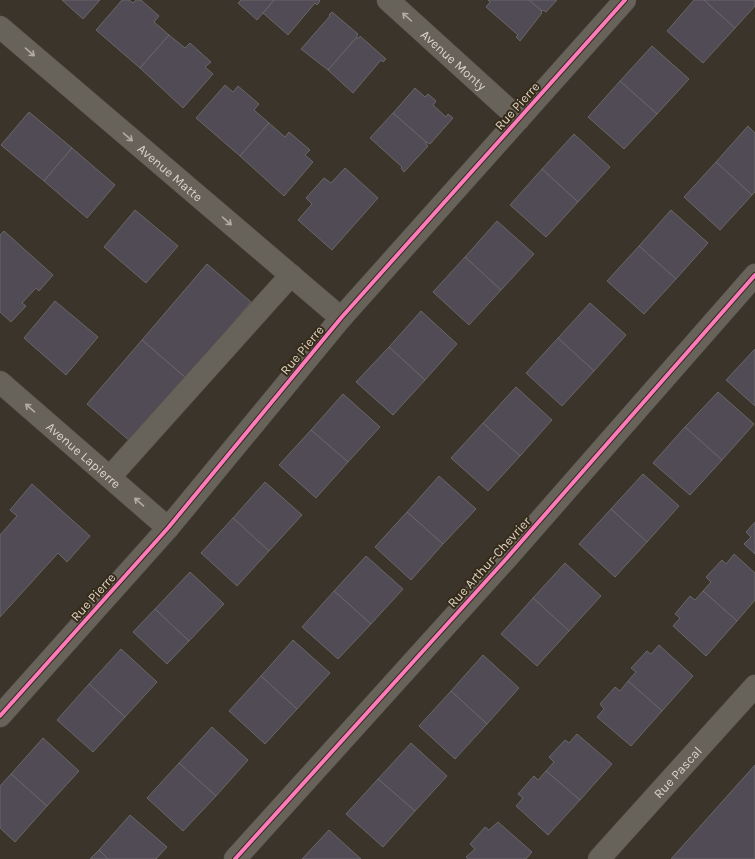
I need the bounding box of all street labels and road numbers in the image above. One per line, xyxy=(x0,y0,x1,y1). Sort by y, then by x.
street label: Avenue Monty xyxy=(418,26,490,93)
street label: Rue Pierre xyxy=(492,79,543,133)
street label: Avenue Matte xyxy=(135,141,206,204)
street label: Rue Pierre xyxy=(277,322,327,378)
street label: Avenue Lapierre xyxy=(44,418,124,491)
street label: Rue Arthur-Chevrier xyxy=(444,513,534,610)
street label: Rue Pierre xyxy=(68,570,119,624)
street label: Rue Pascal xyxy=(650,743,704,801)

